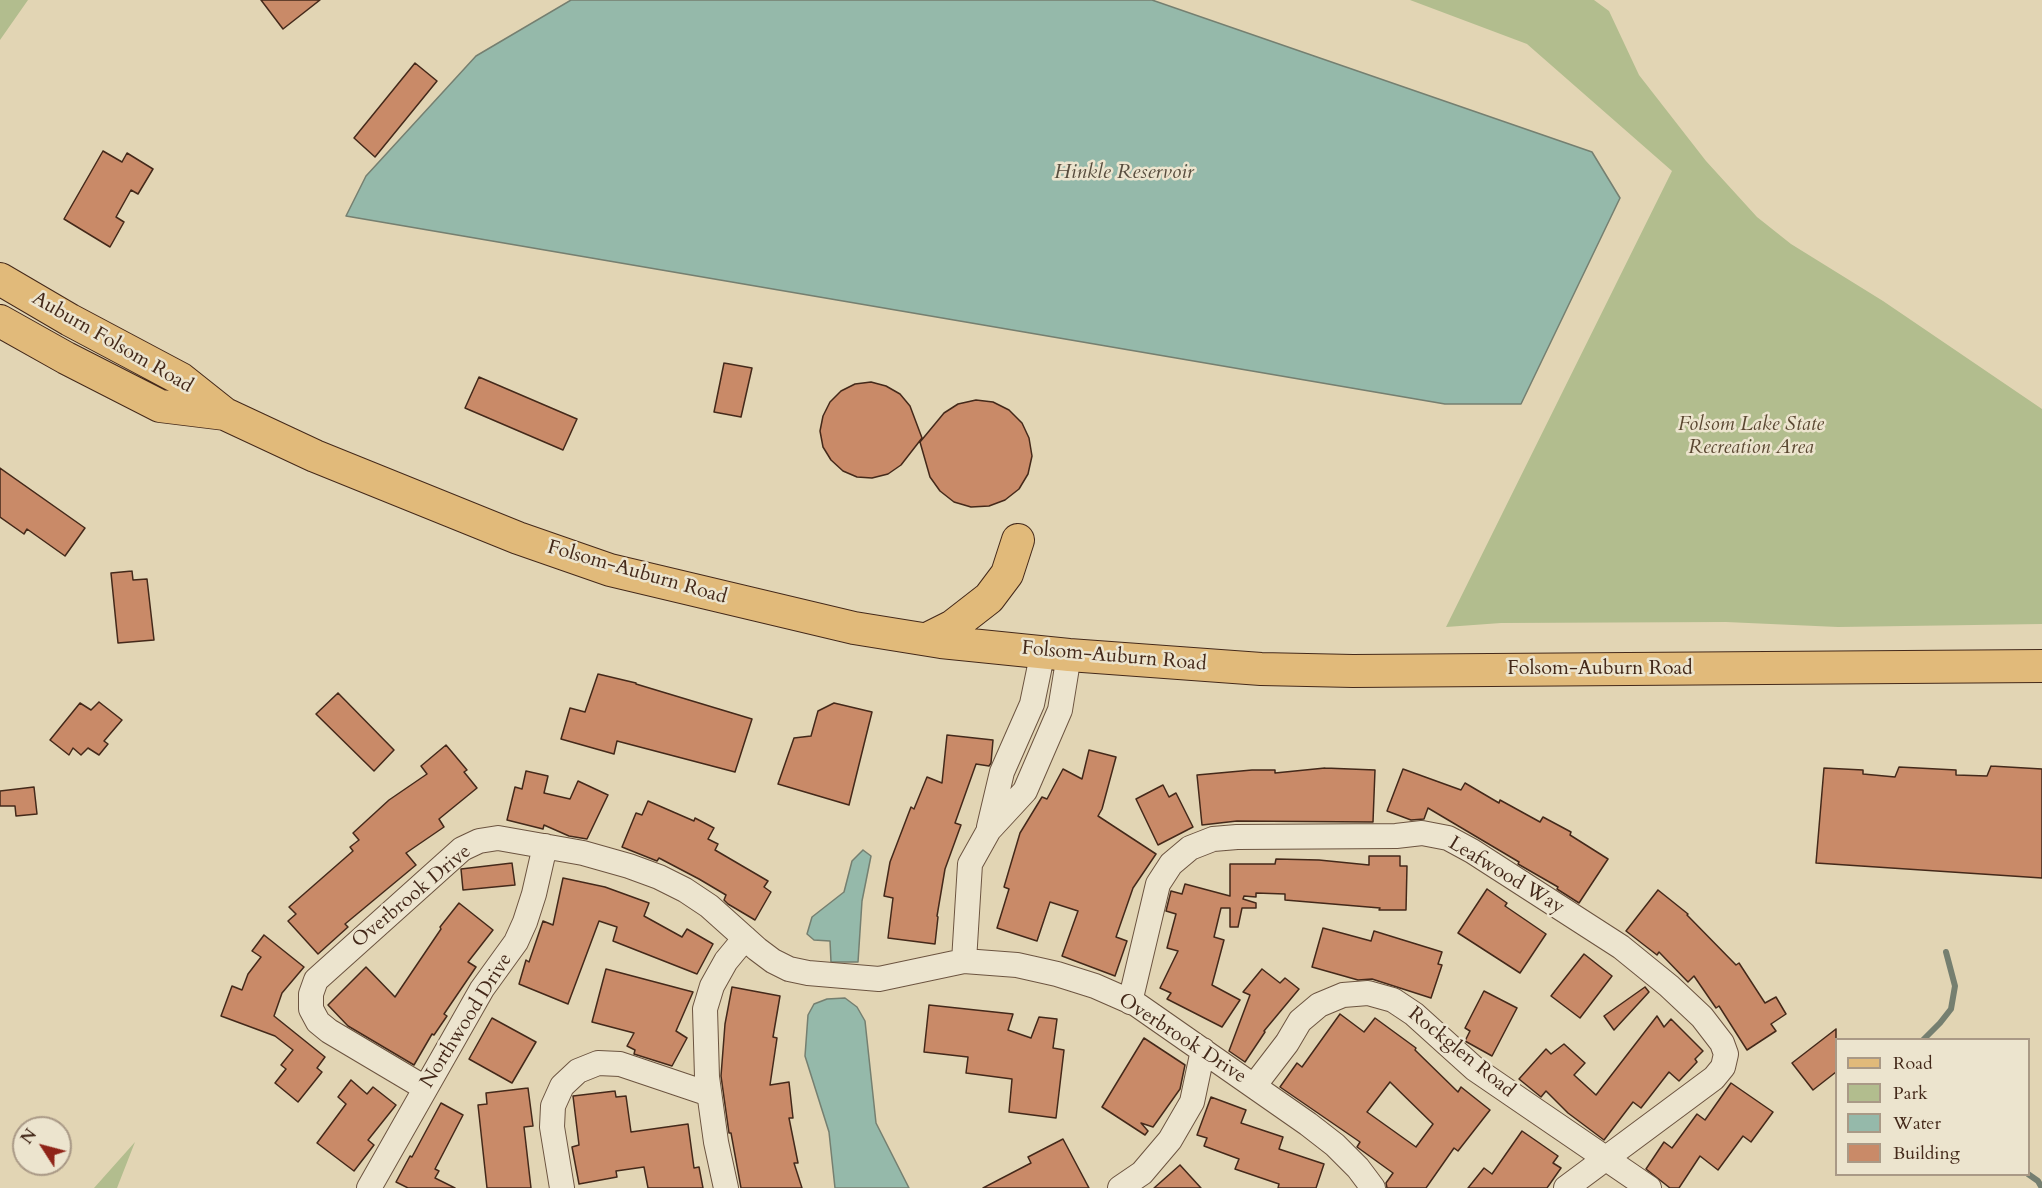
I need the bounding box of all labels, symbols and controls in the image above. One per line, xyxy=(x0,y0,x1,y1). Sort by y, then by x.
water label: Hinkle Reservoir xyxy=(1054,160,1194,186)
street label: Auburn Folsom Road xyxy=(27,287,197,399)
park label: Folsom Lake State Recreation Area xyxy=(1678,413,1824,460)
street label: Folsom-Auburn Road xyxy=(545,536,729,610)
street label: Folsom-Auburn Road xyxy=(1021,637,1207,677)
street label: Folsom-Auburn Road xyxy=(1507,657,1693,681)
street label: Leafwood Way xyxy=(1444,832,1568,920)
street label: Overbrook Drive xyxy=(348,840,476,954)
street label: Northwood Drive xyxy=(416,949,518,1093)
street label: Overbrook Drive xyxy=(1113,989,1251,1089)
street label: Rockglen Road xyxy=(1403,1003,1519,1103)
legend xyxy=(1835,1038,2030,1176)
text: Road xyxy=(1893,1051,1933,1076)
text: Park xyxy=(1893,1081,1928,1106)
text: Water xyxy=(1893,1111,1941,1136)
north arrow xyxy=(12,1116,72,1176)
text: N xyxy=(16,1125,42,1149)
text: Building xyxy=(1893,1141,1960,1166)

